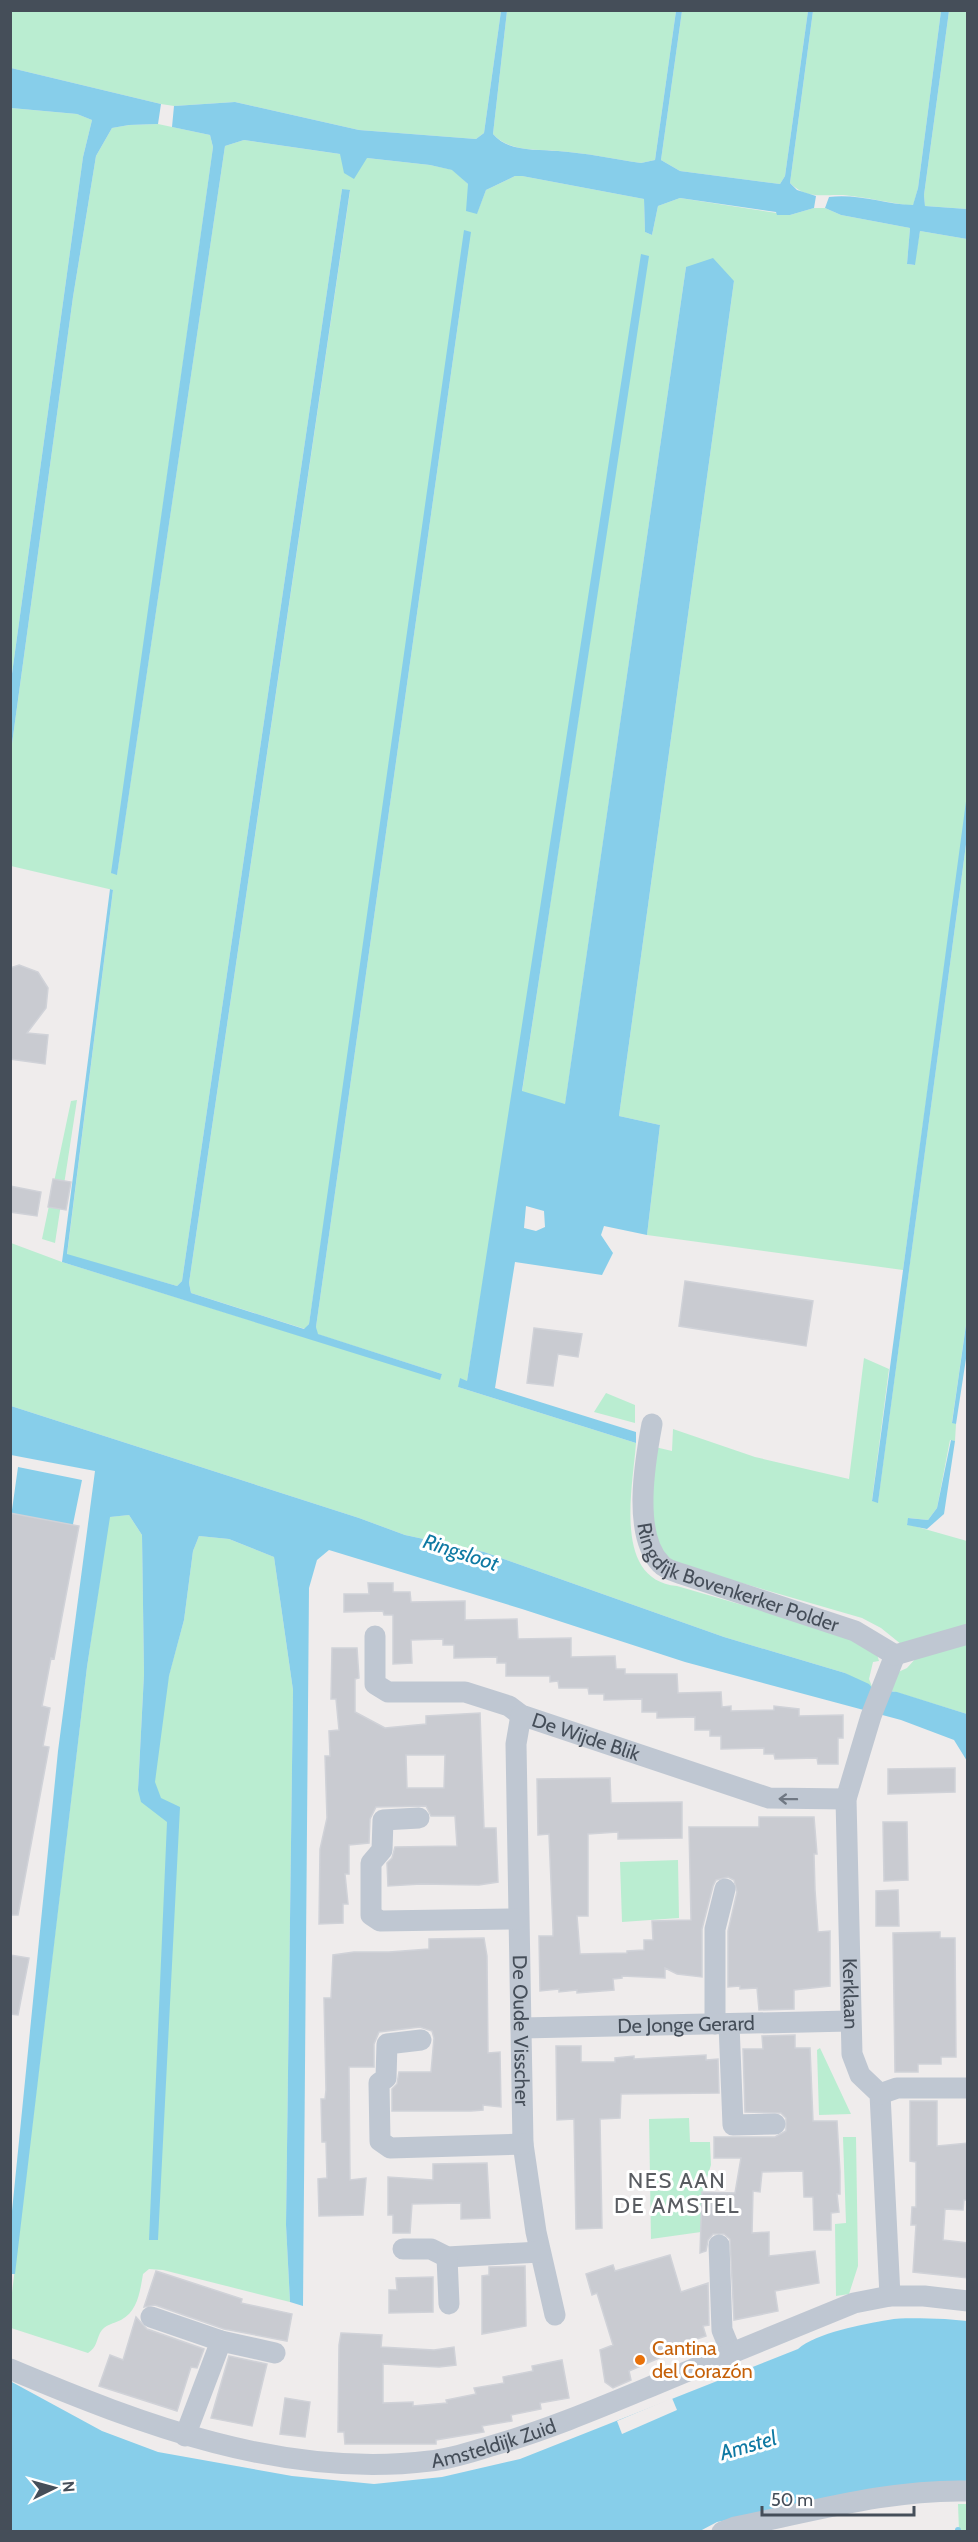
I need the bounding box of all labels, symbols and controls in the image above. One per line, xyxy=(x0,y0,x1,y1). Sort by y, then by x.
street label: Ringdijk Bovenkerker Polder xyxy=(632,1521,843,1637)
water label: Ringsloot xyxy=(420,1528,502,1576)
street label: De Wijde Blik xyxy=(529,1708,643,1766)
one-way arrow xyxy=(778,1793,798,1804)
street label: De Oude Visscher xyxy=(508,1955,534,2107)
street label: Kerklaan xyxy=(838,1958,863,2030)
street label: De Jonge Gerard xyxy=(617,2011,755,2038)
district label: NES AAN DE AMSTEL xyxy=(614,2167,740,2219)
place label: Cantina del Corazón xyxy=(652,2336,753,2383)
marker: Cantina del Corazón xyxy=(633,2353,647,2367)
street label: Amsteldijk Zuid xyxy=(430,2414,559,2473)
water label: Amstel xyxy=(716,2425,779,2465)
north arrow xyxy=(24,2458,84,2518)
scale bar xyxy=(762,2479,914,2517)
text: N xyxy=(58,2480,78,2493)
text: 50 m xyxy=(771,2489,813,2511)

